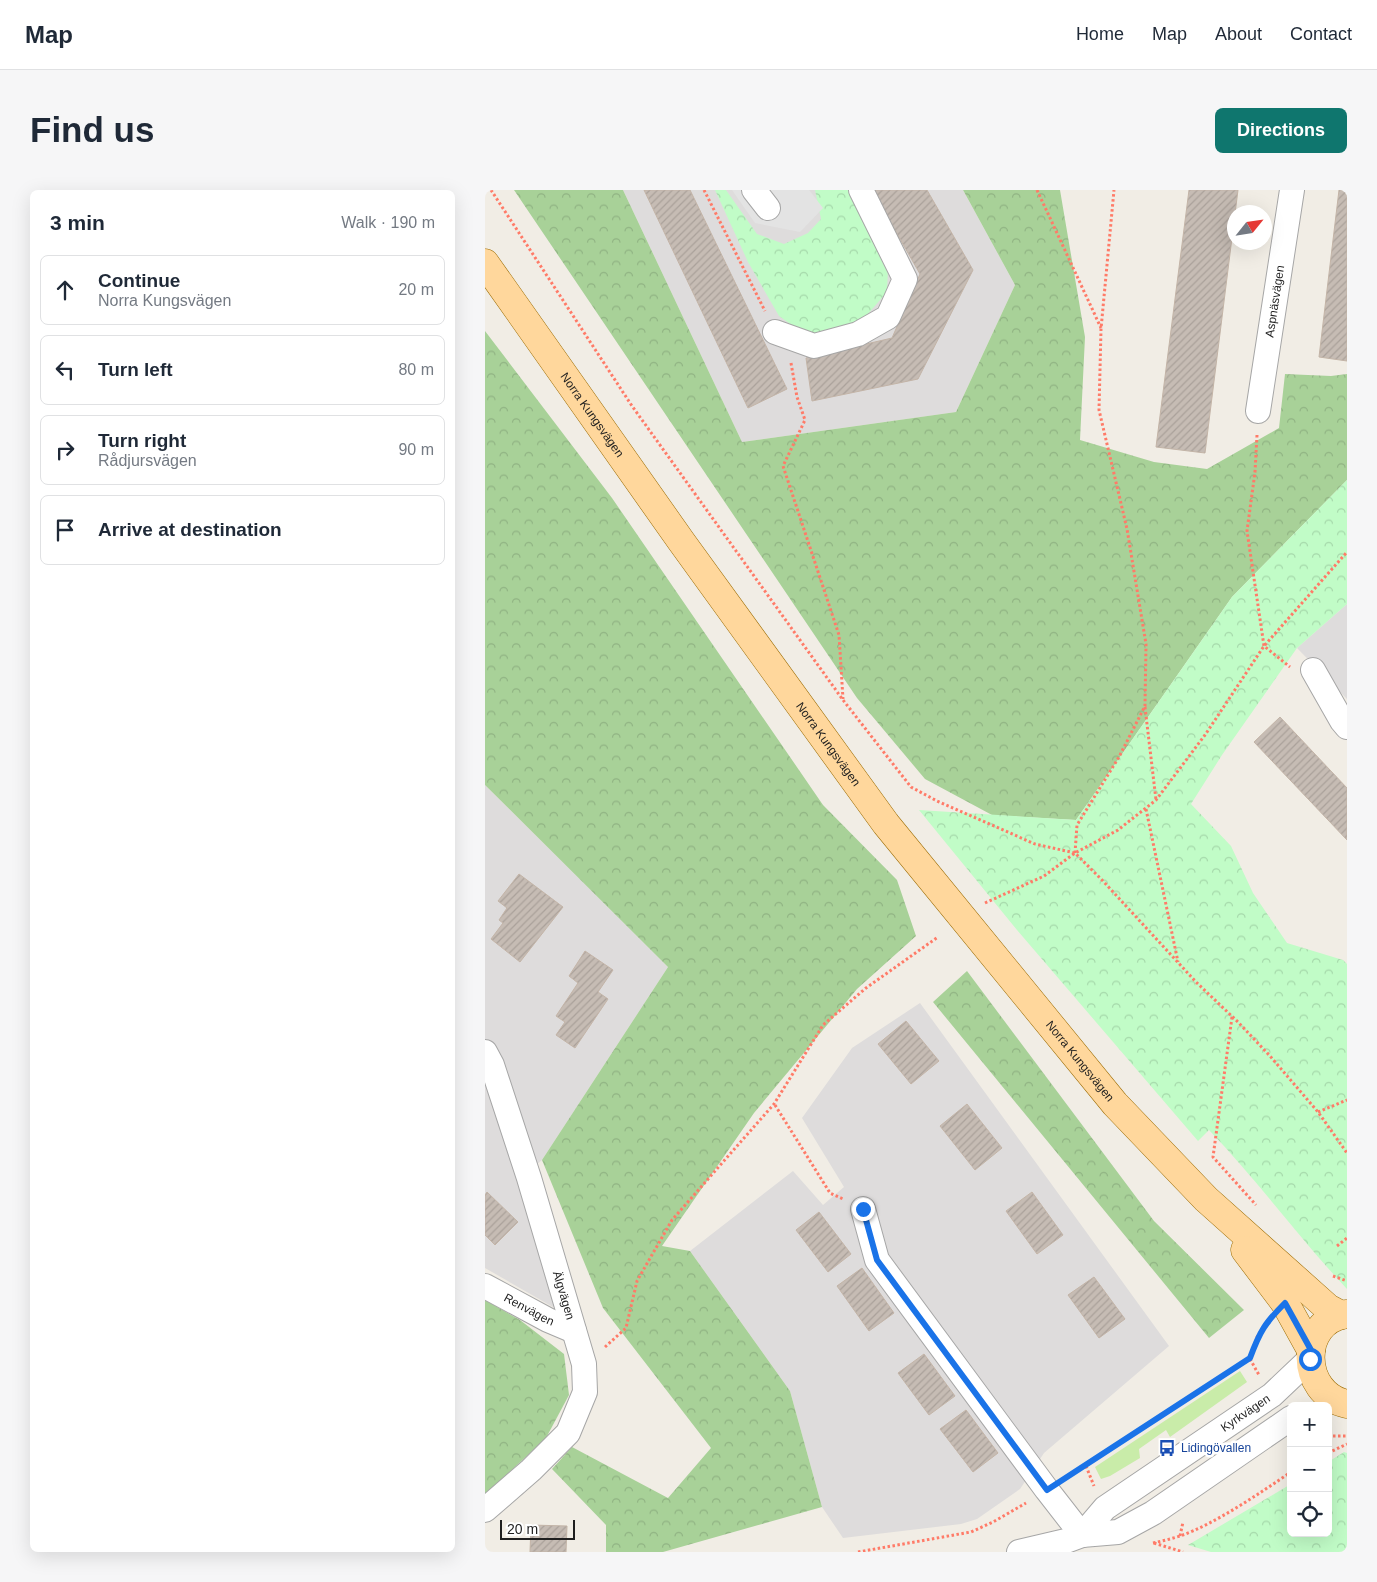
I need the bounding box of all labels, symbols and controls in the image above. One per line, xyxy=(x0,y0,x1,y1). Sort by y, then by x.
text: Map xyxy=(25,21,73,48)
text: Home xyxy=(1076,24,1124,44)
text: Map xyxy=(1152,24,1187,44)
text: About xyxy=(1215,24,1262,44)
text: Contact xyxy=(1290,24,1352,44)
button: Directions xyxy=(1215,108,1347,153)
text: Find us xyxy=(30,110,154,149)
north arrow xyxy=(1227,205,1272,250)
text: 3 min xyxy=(50,211,105,234)
text: Walk · 190 m xyxy=(341,214,435,231)
street label: Aspnäsvägen xyxy=(1262,264,1287,338)
text: Continue xyxy=(98,270,180,291)
icon: ahead xyxy=(51,276,79,304)
text: 20 m xyxy=(398,281,434,298)
text: Norra Kungsvägen xyxy=(98,292,231,309)
icon: left xyxy=(51,356,79,384)
text: Turn left xyxy=(98,359,173,380)
text: 80 m xyxy=(398,361,434,378)
street label: Norra Kungsvägen xyxy=(558,370,627,460)
text: Turn right xyxy=(98,430,186,451)
icon: right xyxy=(51,436,79,464)
text: 90 m xyxy=(398,441,434,458)
text: Rådjursvägen xyxy=(98,452,197,469)
icon: arrive xyxy=(51,516,79,544)
text: Arrive at destination xyxy=(98,519,282,540)
street label: Norra Kungsvägen xyxy=(793,699,863,789)
street label: Norra Kungsvägen xyxy=(1043,1018,1117,1104)
route end xyxy=(852,1198,875,1221)
street label: Älgvägen xyxy=(550,1269,578,1321)
street label: Renvägen xyxy=(502,1291,556,1329)
route start xyxy=(1299,1348,1322,1371)
street label: Kyrkvägen xyxy=(1218,1391,1273,1435)
map controls xyxy=(1287,1402,1332,1537)
button: + xyxy=(1287,1402,1332,1447)
bus stop icon: Lidingövallen xyxy=(1157,1438,1177,1458)
place label: Lidingövallen xyxy=(1181,1441,1251,1455)
button: − xyxy=(1287,1447,1332,1492)
button: locate xyxy=(1287,1492,1332,1537)
scale bar xyxy=(500,1517,575,1540)
text: 20 m xyxy=(507,1521,538,1537)

